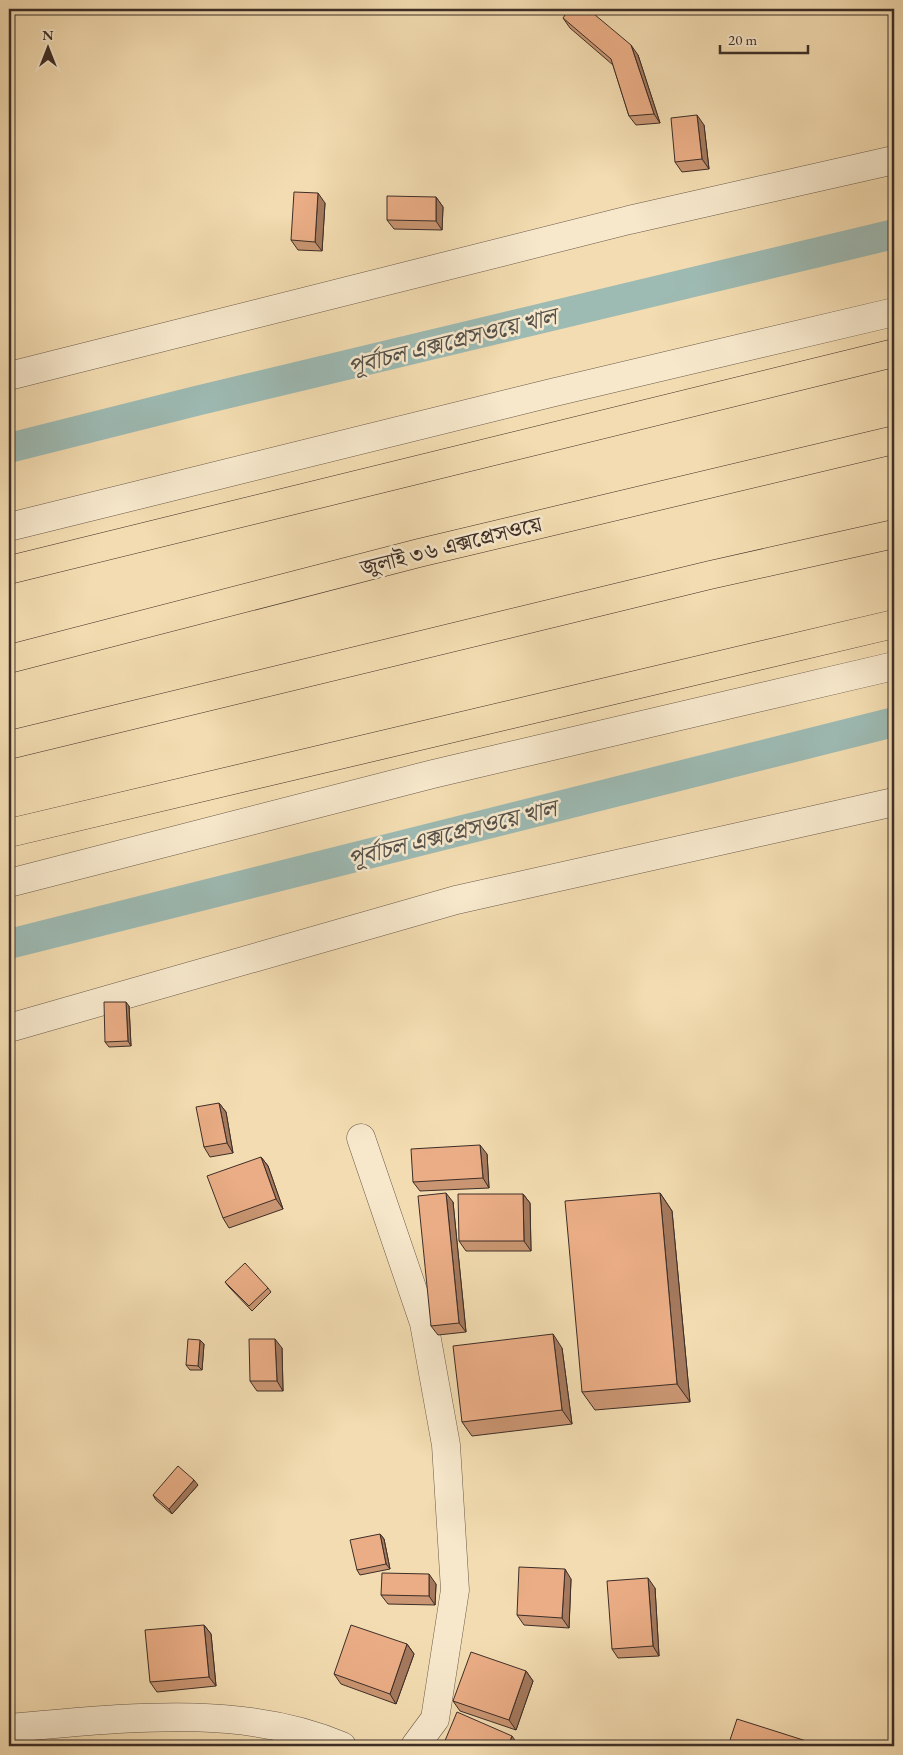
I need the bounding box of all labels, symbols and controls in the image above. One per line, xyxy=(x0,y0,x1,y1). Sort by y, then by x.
north arrow xyxy=(22,22,72,72)
scale bar xyxy=(720,22,808,54)
text: N xyxy=(42,26,54,44)
text: 20 m xyxy=(728,30,757,49)
water label: পূর্বাচল এক্সপ্রেসওয়ে খাল xyxy=(344,299,564,382)
street label: জুলাই ৩৬ এক্সপ্রেসওয়ে xyxy=(356,509,546,583)
water label: পূর্বাচল এক্সপ্রেসওয়ে খাল xyxy=(344,791,564,874)

